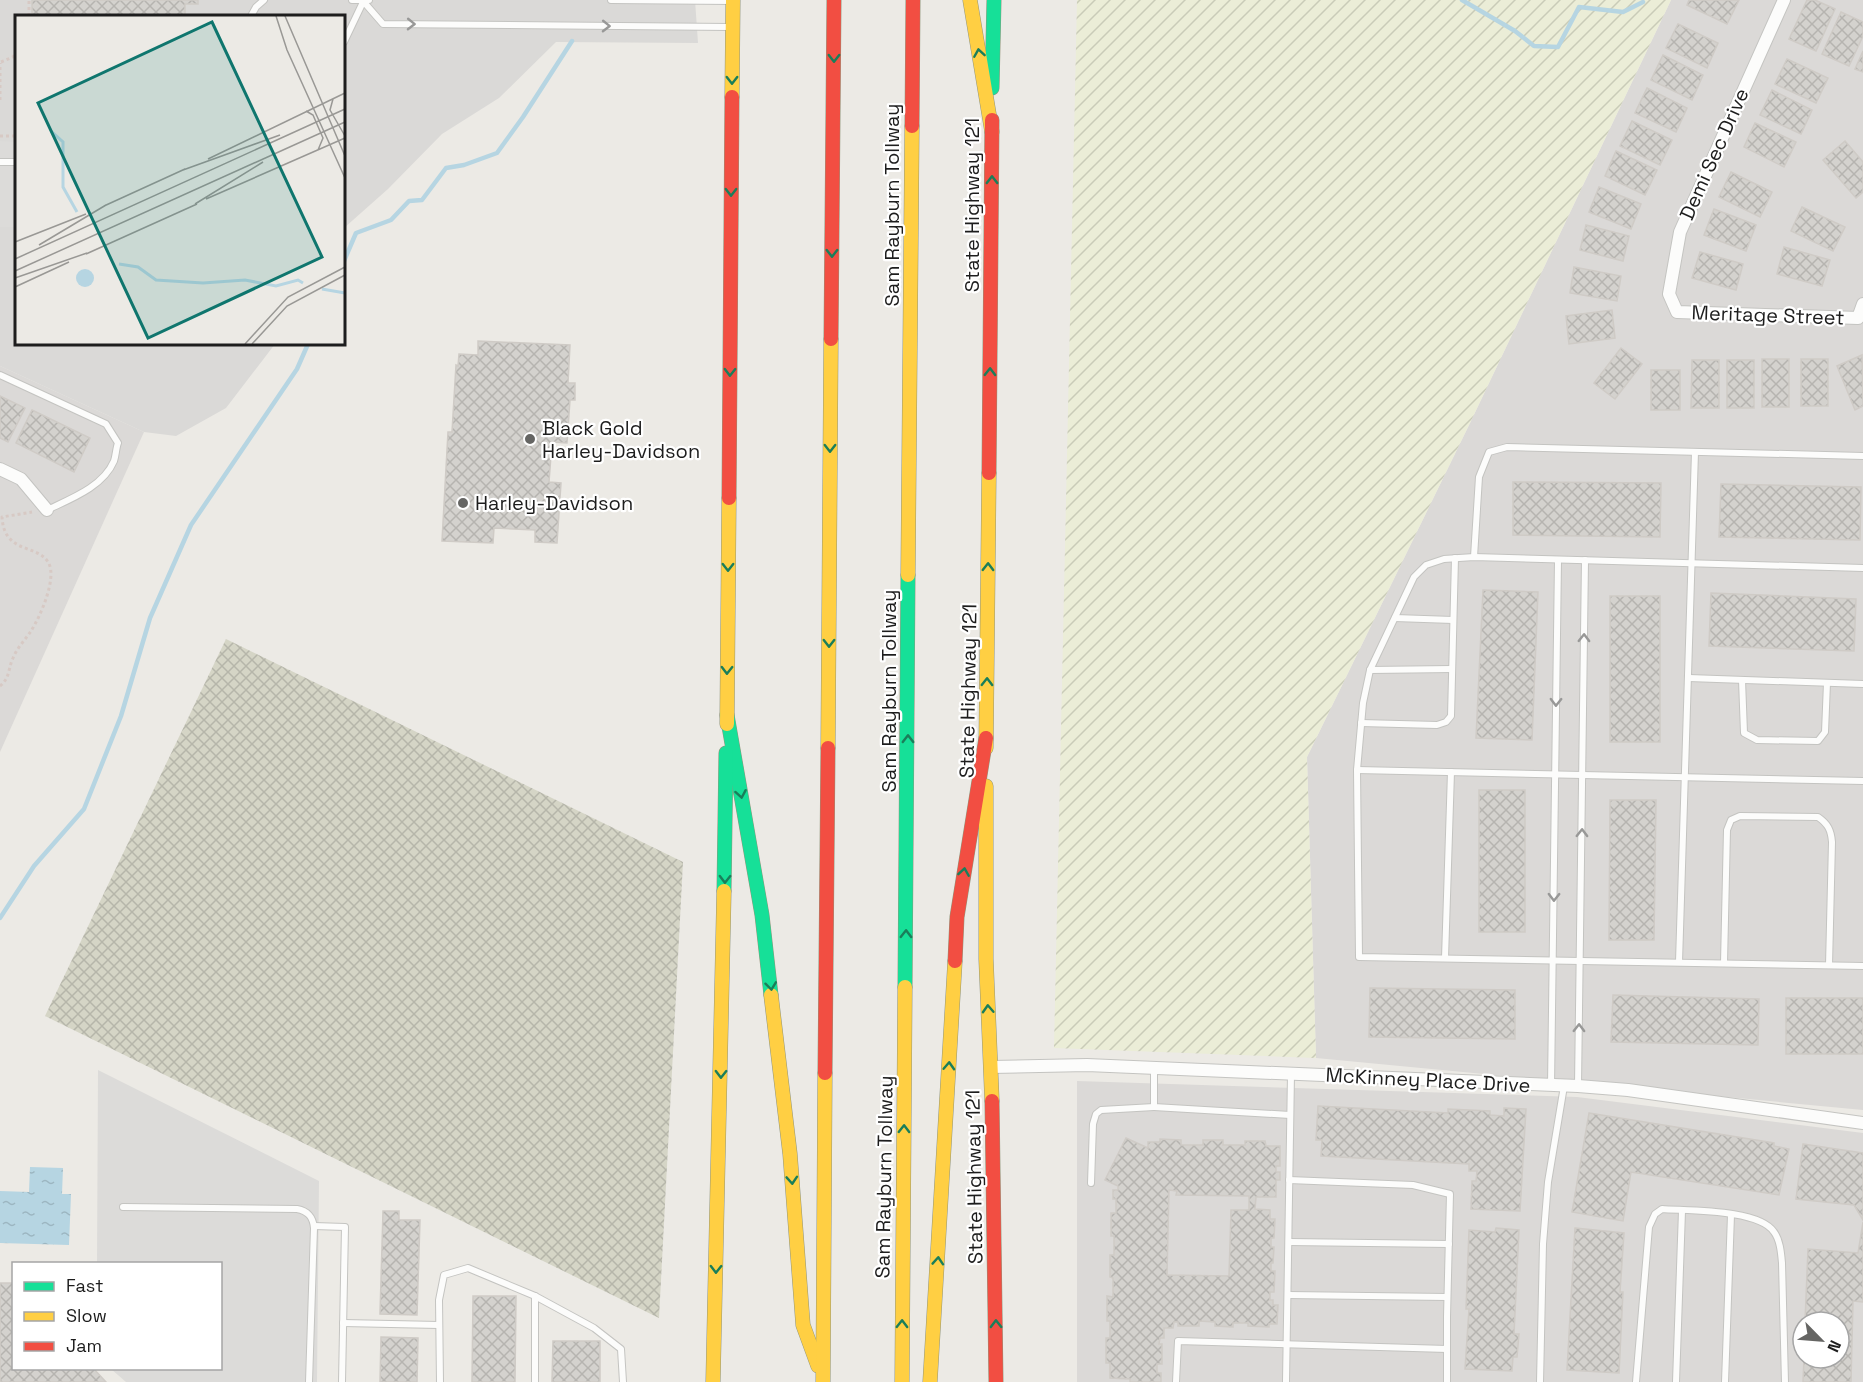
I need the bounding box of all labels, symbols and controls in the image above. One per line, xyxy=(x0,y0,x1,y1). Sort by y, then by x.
inset map xyxy=(15,15,345,345)
one-way arrow xyxy=(407,18,416,30)
one-way arrow xyxy=(602,20,611,32)
one-way arrow xyxy=(973,49,986,59)
one-way arrow xyxy=(828,54,840,63)
one-way arrow xyxy=(726,76,738,85)
street label: Demi Sec Drive xyxy=(1673,84,1755,224)
street label: Sam Rayburn Tollway xyxy=(879,103,905,307)
street label: State Highway 121 xyxy=(959,118,985,292)
one-way arrow xyxy=(986,175,998,184)
one-way arrow xyxy=(725,188,737,197)
one-way arrow xyxy=(826,249,838,258)
street label: Meritage Street xyxy=(1691,299,1845,331)
one-way arrow xyxy=(724,367,736,376)
one-way arrow xyxy=(984,368,996,377)
place label: Black Gold Harley-Davidson xyxy=(542,415,700,464)
marker: Black Gold Harley-Davidson xyxy=(523,432,537,446)
one-way arrow xyxy=(824,444,837,453)
place label: Harley-Davidson xyxy=(475,490,633,516)
marker: Harley-Davidson xyxy=(456,496,470,510)
one-way arrow xyxy=(722,562,734,571)
one-way arrow xyxy=(982,563,994,572)
street label: Sam Rayburn Tollway xyxy=(876,589,902,793)
street label: State Highway 121 xyxy=(953,604,983,778)
one-way arrow xyxy=(1578,633,1590,642)
one-way arrow xyxy=(823,639,835,648)
one-way arrow xyxy=(721,666,733,675)
one-way arrow xyxy=(981,677,993,686)
one-way arrow xyxy=(1550,698,1562,707)
one-way arrow xyxy=(902,734,914,743)
one-way arrow xyxy=(734,789,746,798)
one-way arrow xyxy=(1576,828,1588,837)
one-way arrow xyxy=(958,867,970,877)
one-way arrow xyxy=(719,874,731,883)
one-way arrow xyxy=(1548,893,1560,902)
one-way arrow xyxy=(900,929,912,938)
one-way arrow xyxy=(764,982,777,991)
one-way arrow xyxy=(982,1004,995,1013)
one-way arrow xyxy=(1573,1023,1585,1032)
one-way arrow xyxy=(943,1062,956,1071)
street label: McKinney Place Drive xyxy=(1325,1062,1531,1098)
one-way arrow xyxy=(714,1069,727,1078)
street label: Sam Rayburn Tollway xyxy=(869,1075,899,1279)
street label: State Highway 121 xyxy=(959,1090,989,1264)
one-way arrow xyxy=(898,1124,911,1133)
one-way arrow xyxy=(786,1176,799,1185)
one-way arrow xyxy=(931,1256,944,1265)
legend xyxy=(12,1262,222,1370)
one-way arrow xyxy=(710,1264,722,1273)
text: Fast xyxy=(66,1274,103,1297)
text: Slow xyxy=(66,1304,107,1327)
north arrow xyxy=(1791,1310,1851,1370)
one-way arrow xyxy=(896,1319,909,1328)
one-way arrow xyxy=(990,1319,1002,1328)
text: Jam xyxy=(66,1334,102,1357)
text: N xyxy=(1822,1337,1846,1355)

